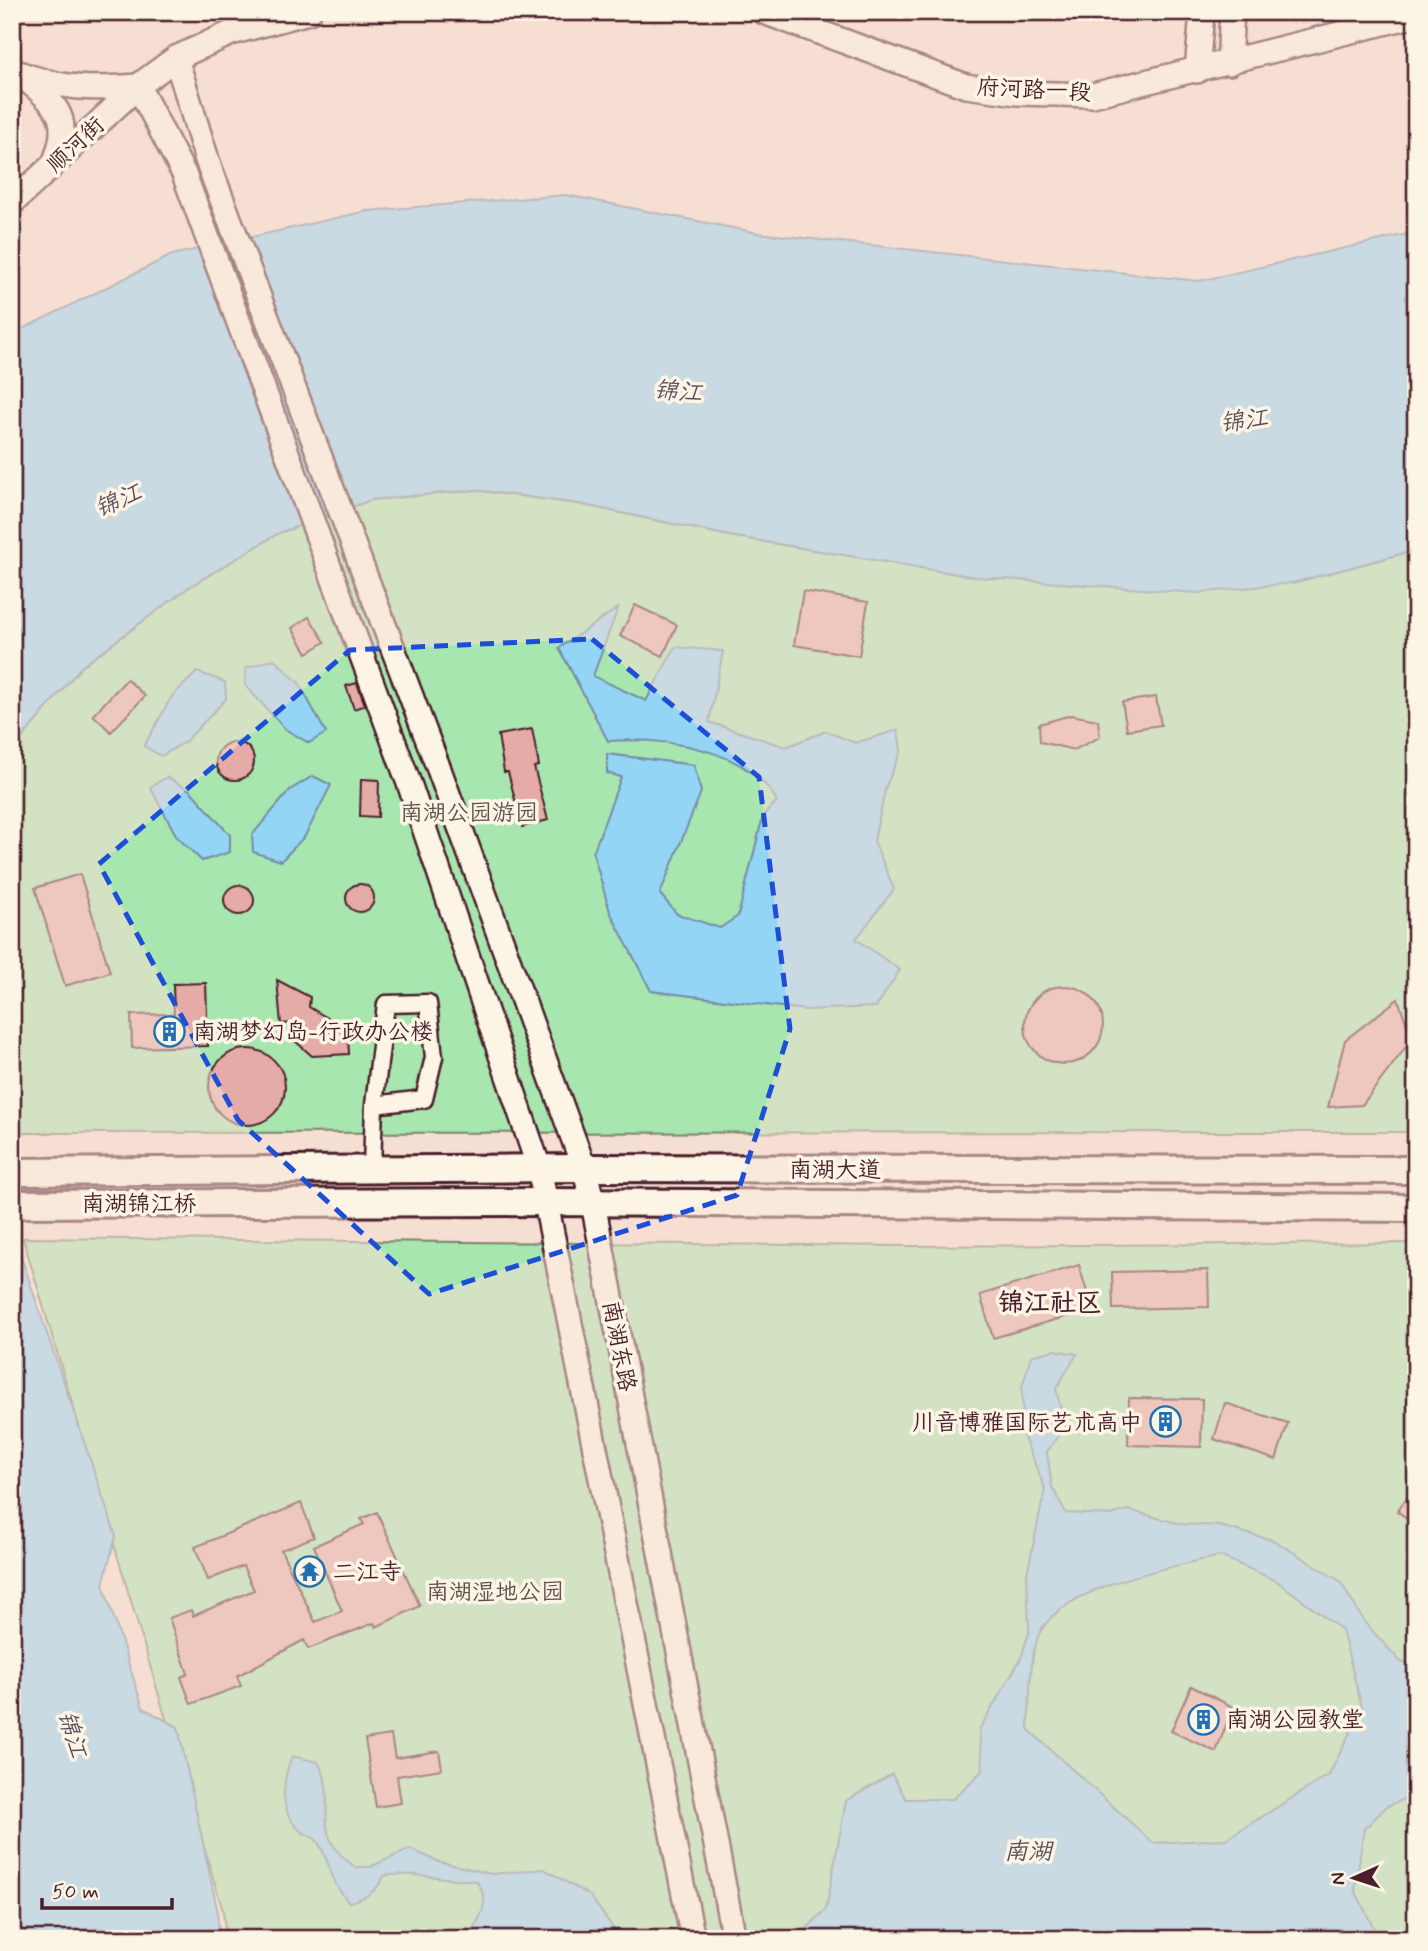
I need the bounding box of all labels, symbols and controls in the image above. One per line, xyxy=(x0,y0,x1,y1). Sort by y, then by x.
street label: 府河路一段 xyxy=(976,73,1092,109)
street label: 顺河街 xyxy=(41,111,112,180)
water label: 锦江 xyxy=(653,375,704,410)
water label: 锦江 xyxy=(1218,403,1271,440)
water label: 锦江 xyxy=(90,477,148,525)
park label: 南湖公园游园 xyxy=(400,799,538,829)
building icon: 南湖梦幻岛-行政办公楼 xyxy=(153,1014,187,1048)
place label: 南湖梦幻岛-行政办公楼 xyxy=(193,1018,433,1048)
street label: 南湖大道 xyxy=(789,1156,881,1186)
street label: 南湖锦江桥 xyxy=(82,1190,197,1220)
district label: 锦江社区 xyxy=(998,1287,1102,1321)
street label: 南湖东路 xyxy=(595,1298,642,1394)
building icon: 川音博雅国际艺术高中 xyxy=(1148,1405,1182,1439)
place label: 川音博雅国际艺术高中 xyxy=(912,1409,1142,1439)
temple icon: 二江寺 xyxy=(293,1554,327,1588)
place label: 二江寺 xyxy=(333,1558,402,1588)
park label: 南湖湿地公园 xyxy=(426,1578,564,1608)
building icon: 南湖公园教堂 xyxy=(1186,1702,1220,1736)
place label: 南湖公园教堂 xyxy=(1226,1706,1364,1736)
water label: 锦江 xyxy=(50,1707,94,1763)
water label: 南湖 xyxy=(1004,1837,1055,1868)
north arrow xyxy=(1320,1842,1390,1912)
scale bar xyxy=(42,1867,172,1911)
text: N xyxy=(1326,1872,1351,1886)
text: 50 m xyxy=(52,1878,99,1906)

